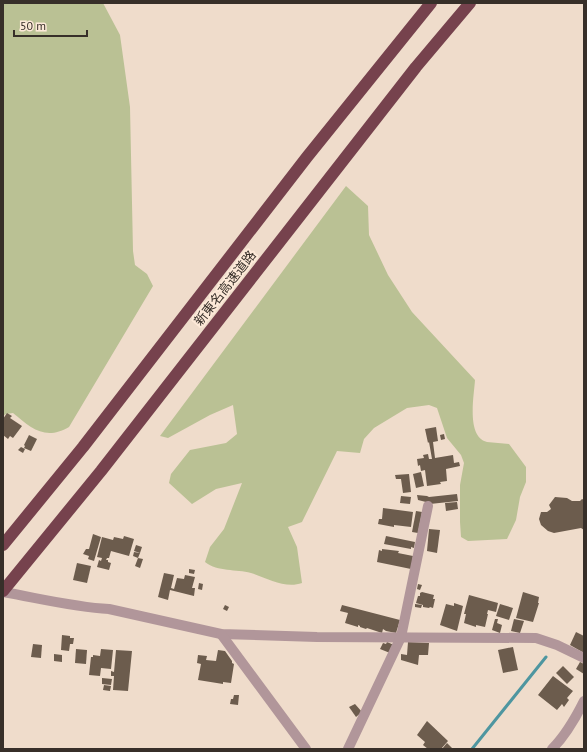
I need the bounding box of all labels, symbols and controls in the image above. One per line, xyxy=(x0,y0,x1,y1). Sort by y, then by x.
scale bar xyxy=(14,12,87,38)
text: 50 m xyxy=(20,18,46,33)
street label: 新東名高速道路 xyxy=(190,247,260,329)

